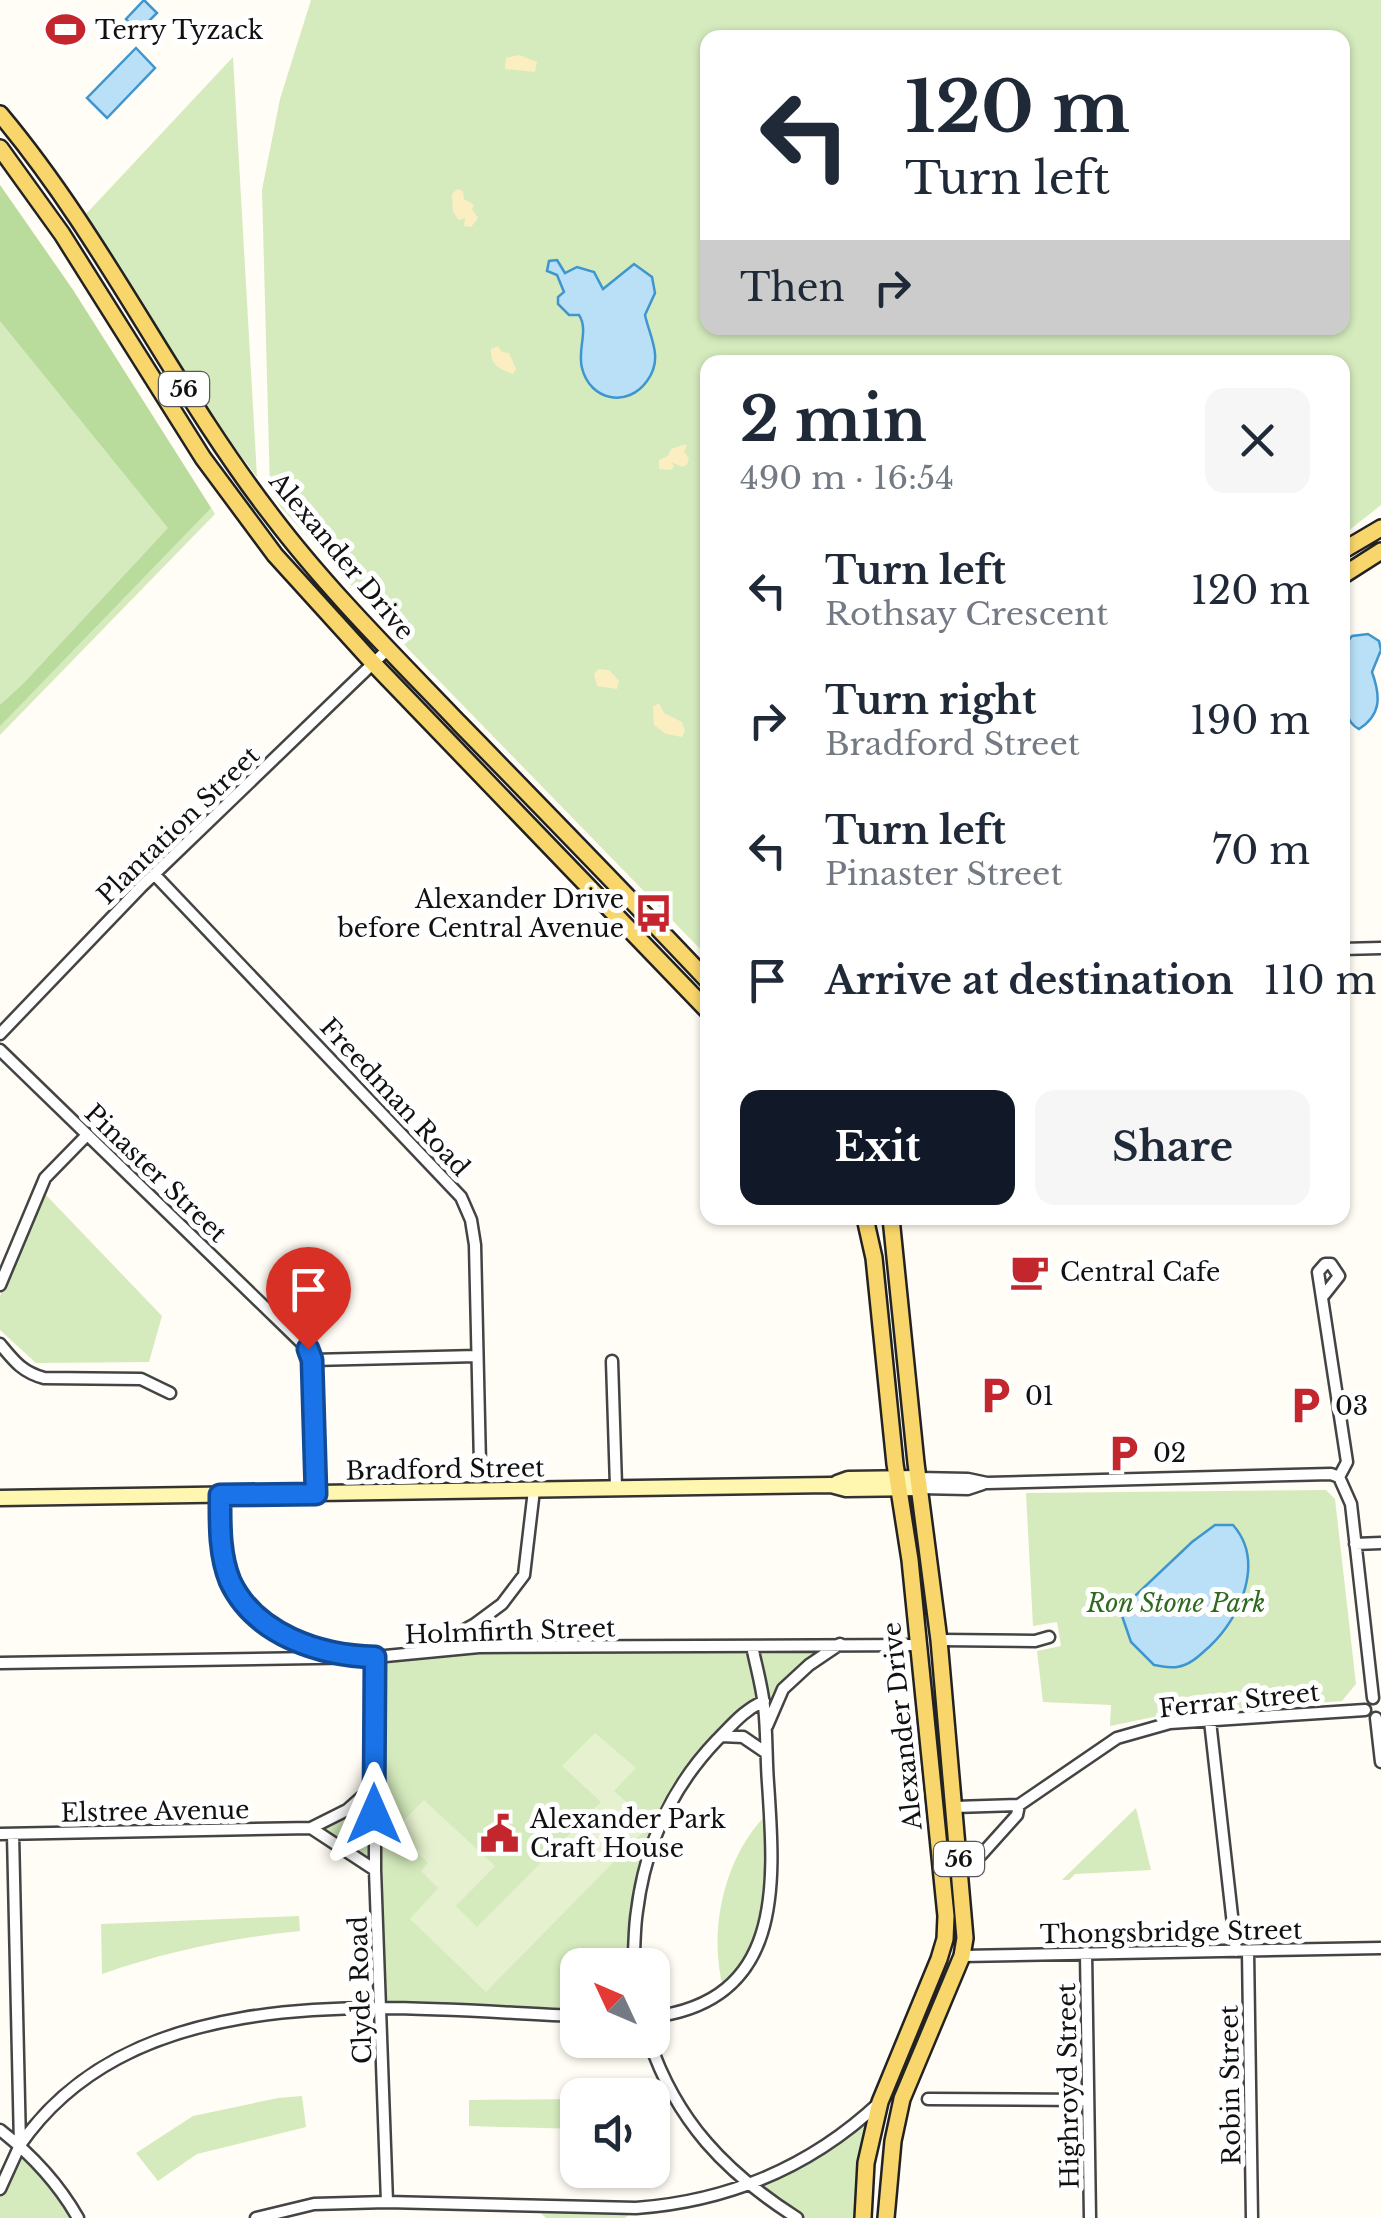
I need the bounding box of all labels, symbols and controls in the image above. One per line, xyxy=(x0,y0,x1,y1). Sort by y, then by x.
sports icon: Terry Tyzack xyxy=(44,9,86,51)
place label: Terry Tyzack xyxy=(95,15,264,46)
text: 120 m xyxy=(905,64,1130,151)
icon: left xyxy=(740,70,870,200)
text: Turn left xyxy=(905,150,1110,206)
icon: right xyxy=(865,260,920,315)
text: Then xyxy=(740,264,845,311)
road number: 56 xyxy=(159,372,209,406)
text: 2 min xyxy=(740,383,927,457)
button: close xyxy=(1205,388,1310,493)
text: 490 m · 16:54 xyxy=(740,458,954,498)
street label: Alexander Drive xyxy=(262,466,421,646)
text: Turn left xyxy=(825,547,1006,594)
icon: left xyxy=(740,563,795,618)
text: 120 m xyxy=(1191,567,1310,614)
text: Rothsay Crescent xyxy=(825,594,1108,634)
text: Turn right xyxy=(825,677,1036,724)
icon: right xyxy=(740,693,795,748)
text: 190 m xyxy=(1190,697,1310,744)
text: Bradford Street xyxy=(825,724,1080,764)
street label: Plantation Street xyxy=(91,740,266,911)
text: Turn left xyxy=(825,807,1006,854)
icon: left xyxy=(740,823,795,878)
text: 70 m xyxy=(1212,827,1310,874)
text: Pinaster Street xyxy=(825,854,1063,894)
place label: Alexander Drive before Central Avenue xyxy=(336,884,624,944)
bus stop icon: Alexander Drive before Central Avenue xyxy=(633,892,675,934)
icon: arrive xyxy=(740,953,795,1008)
text: Arrive at destination xyxy=(825,957,1234,1004)
text: 110 m xyxy=(1264,957,1376,1004)
street label: Freedman Road xyxy=(313,1012,476,1183)
button: Exit xyxy=(740,1090,1015,1205)
button: Share xyxy=(1035,1090,1310,1205)
street label: Pinaster Street xyxy=(78,1098,234,1249)
pin xyxy=(266,1247,351,1350)
cafe icon: Central Cafe xyxy=(1009,1251,1051,1293)
place label: Central Cafe xyxy=(1060,1257,1220,1288)
icon: arrive xyxy=(281,1262,336,1317)
parking icon: 01 xyxy=(974,1375,1016,1417)
place label: 01 xyxy=(1025,1381,1054,1412)
parking icon: 03 xyxy=(1284,1385,1326,1427)
place label: 03 xyxy=(1335,1391,1368,1422)
parking icon: 02 xyxy=(1102,1432,1144,1474)
place label: 02 xyxy=(1153,1438,1186,1469)
street label: Bradford Street xyxy=(345,1452,545,1487)
park label: Ron Stone Park xyxy=(1086,1588,1265,1619)
street label: Holmfirth Street xyxy=(404,1612,617,1651)
street label: Alexander Drive xyxy=(876,1620,929,1832)
street label: Ferrar Street xyxy=(1157,1677,1321,1724)
position arrow xyxy=(322,1762,426,1866)
street label: Elstree Avenue xyxy=(60,1794,250,1829)
place label: Alexander Park Craft House xyxy=(529,1804,726,1864)
public building icon: Alexander Park Craft House xyxy=(479,1812,521,1854)
road number: 56 xyxy=(934,1842,984,1876)
street label: Clyde Road xyxy=(342,1915,379,2065)
street label: Thongsbridge Street xyxy=(1040,1915,1303,1950)
north arrow xyxy=(560,1948,670,2058)
map controls xyxy=(560,1948,670,2188)
street label: Highroyd Street xyxy=(1051,1982,1086,2189)
street label: Robin Street xyxy=(1214,2004,1247,2165)
button: sound xyxy=(560,2078,670,2188)

